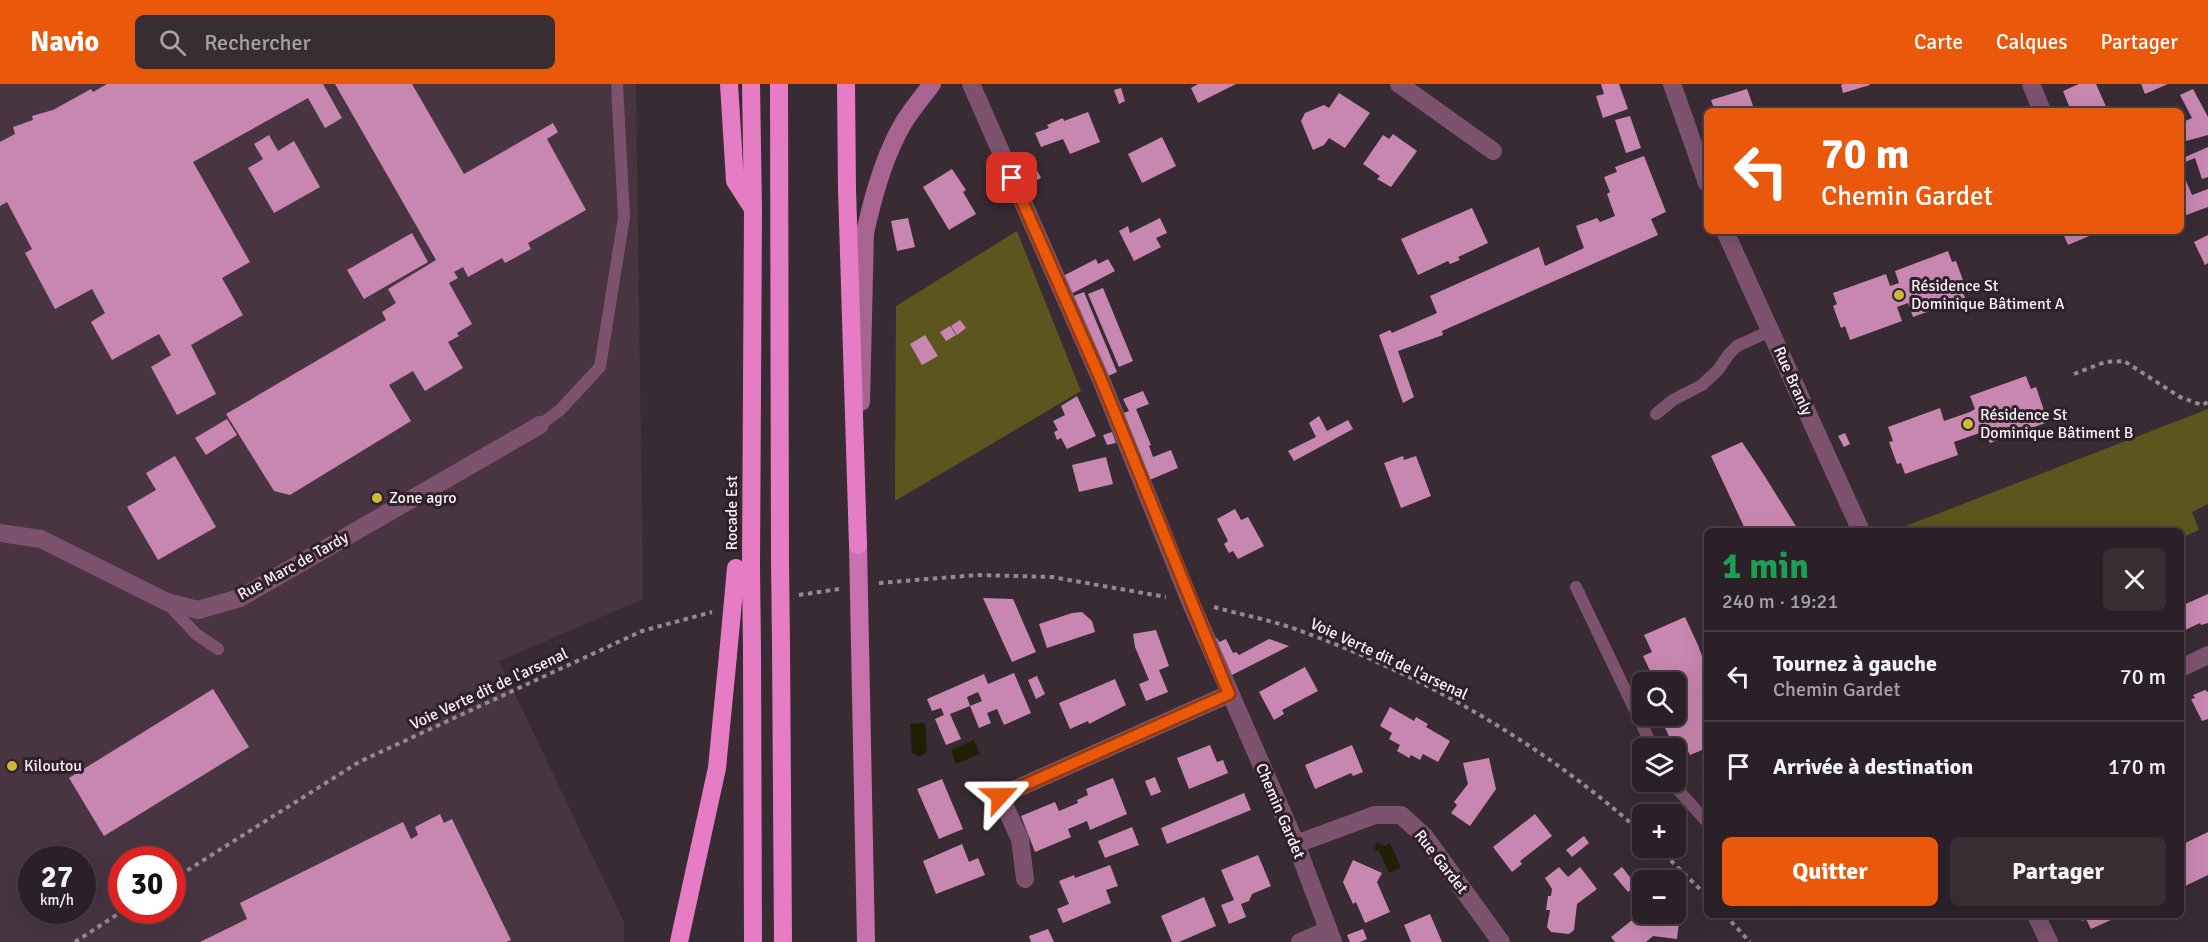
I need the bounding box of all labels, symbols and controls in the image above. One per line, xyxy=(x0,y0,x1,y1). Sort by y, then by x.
search box xyxy=(135,15,555,69)
text: Navio xyxy=(30,25,99,59)
icon: search xyxy=(156,26,189,59)
text: Rechercher xyxy=(204,29,311,56)
text: Carte xyxy=(1914,29,1963,55)
text: Calques xyxy=(1996,29,2067,55)
text: Partager xyxy=(2100,29,2178,55)
text: 70 m xyxy=(1821,129,1910,180)
icon: left xyxy=(1722,132,1800,210)
pin xyxy=(986,152,1037,203)
icon: arrive xyxy=(995,161,1028,194)
text: Chemin Gardet xyxy=(1821,180,1993,213)
place label: Résidence St Dominique Bâtiment A xyxy=(1911,276,2065,314)
marker: Résidence St Dominique Bâtiment A xyxy=(1892,288,1906,302)
street label: Rue Branly xyxy=(1769,343,1817,419)
place label: Résidence St Dominique Bâtiment B xyxy=(1980,405,2134,443)
marker: Résidence St Dominique Bâtiment B xyxy=(1961,417,1975,431)
street label: Rocade Est xyxy=(722,475,742,550)
place label: Zone agro xyxy=(389,488,457,508)
marker: Zone agro xyxy=(370,491,384,505)
street label: Rue Marc de Tardy xyxy=(234,527,352,605)
text: 1 min xyxy=(1722,544,1809,589)
button: close xyxy=(2103,548,2166,611)
text: 240 m · 19:21 xyxy=(1722,589,1838,614)
street label: Voie Verte dit de l'arsenal xyxy=(1307,614,1471,705)
street label: Voie Verte dit de l'arsenal xyxy=(407,643,571,734)
text: Tournez à gauche xyxy=(1773,650,1937,677)
icon: left xyxy=(1722,660,1755,693)
text: 70 m xyxy=(2120,663,2166,690)
map controls xyxy=(1632,672,1686,924)
button: search xyxy=(1632,672,1686,726)
text: Chemin Gardet xyxy=(1773,677,1900,702)
button: layers xyxy=(1632,738,1686,792)
icon: arrive xyxy=(1722,750,1755,783)
text: Arrivée à destination xyxy=(1773,753,1973,780)
text: 170 m xyxy=(2108,753,2166,780)
place label: Kiloutou xyxy=(24,756,82,776)
marker: Kiloutou xyxy=(5,759,19,773)
street label: Chemin Gardet xyxy=(1251,760,1309,862)
position arrow xyxy=(968,764,1032,828)
button: + xyxy=(1632,804,1686,858)
street label: Rue Gardet xyxy=(1410,826,1472,898)
button: Quitter xyxy=(1722,837,1938,906)
button: Partager xyxy=(1950,837,2166,906)
speed limit sign: 30 xyxy=(108,846,186,924)
text: 27 xyxy=(41,859,73,896)
button: − xyxy=(1632,870,1686,924)
text: km/h xyxy=(40,891,74,909)

